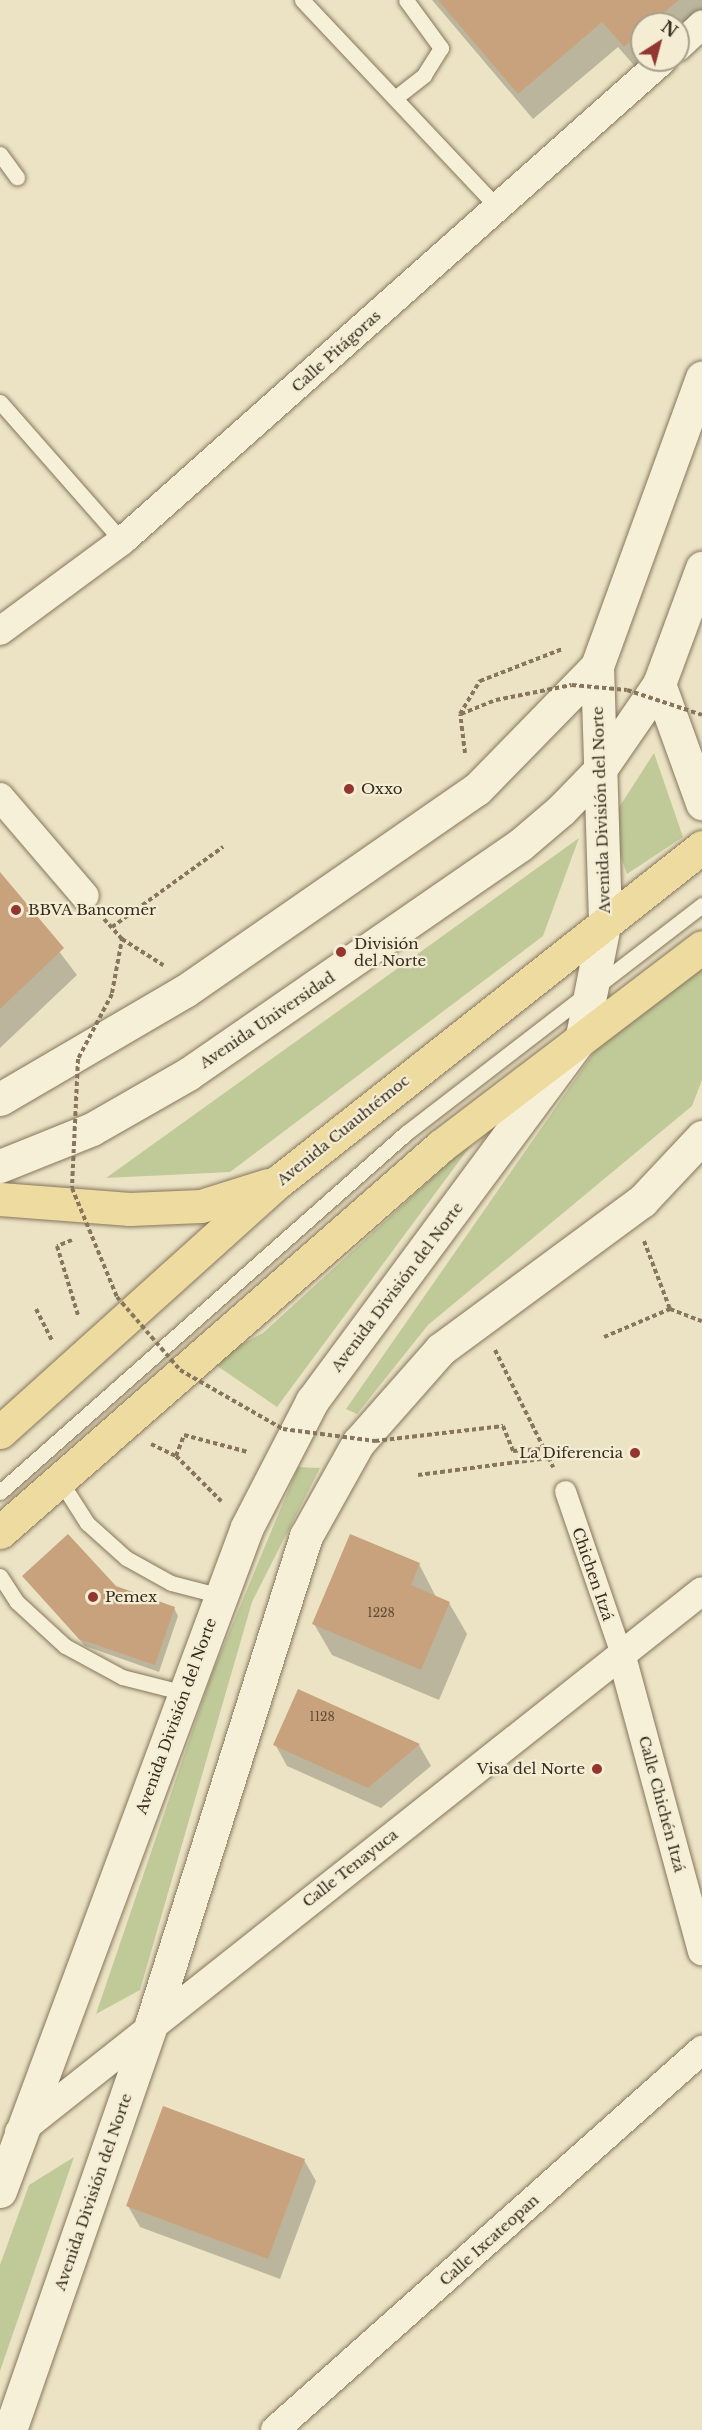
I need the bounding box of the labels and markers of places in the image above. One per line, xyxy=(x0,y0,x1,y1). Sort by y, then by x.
place label: Oxxo xyxy=(361,780,403,798)
marker: Oxxo xyxy=(342,782,356,796)
place label: BBVA Bancomer xyxy=(28,901,157,919)
marker: BBVA Bancomer xyxy=(9,903,23,917)
place label: División del Norte xyxy=(354,934,426,969)
marker: División del Norte xyxy=(332,943,350,961)
place label: La Diferencia xyxy=(519,1444,623,1462)
marker: La Diferencia xyxy=(628,1446,642,1460)
place label: Pemex xyxy=(105,1588,157,1606)
marker: Pemex xyxy=(86,1590,100,1604)
place label: Visa del Norte xyxy=(477,1760,585,1778)
marker: Visa del Norte xyxy=(590,1762,604,1776)

